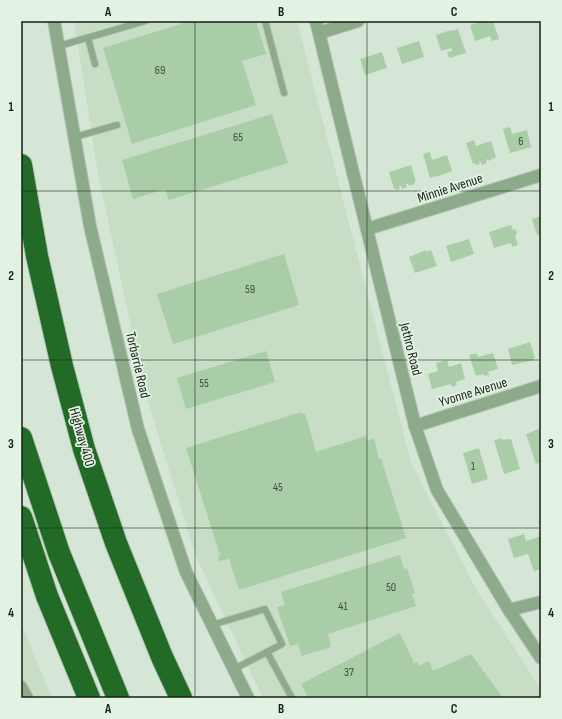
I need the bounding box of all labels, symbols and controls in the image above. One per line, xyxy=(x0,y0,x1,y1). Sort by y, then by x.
text: A xyxy=(104,4,112,20)
text: B xyxy=(278,4,284,20)
text: C xyxy=(451,4,458,20)
house number: 69 xyxy=(155,63,165,78)
text: 1 xyxy=(8,99,14,115)
text: 1 xyxy=(548,99,554,115)
house number: 65 xyxy=(233,130,243,145)
house number: 6 xyxy=(518,134,524,149)
street label: Minnie Avenue xyxy=(415,169,485,207)
text: 2 xyxy=(8,268,14,284)
text: 2 xyxy=(548,268,554,284)
house number: 59 xyxy=(245,282,255,297)
street label: Jethro Road xyxy=(396,320,426,377)
street label: Torbarrie Road xyxy=(122,330,154,400)
street label: Yvonne Avenue xyxy=(437,374,509,410)
house number: 55 xyxy=(199,376,209,391)
street label: Highway 400 xyxy=(66,406,98,468)
text: 3 xyxy=(8,436,14,452)
text: 3 xyxy=(548,436,554,452)
house number: 1 xyxy=(471,459,476,474)
house number: 45 xyxy=(273,480,283,495)
house number: 50 xyxy=(386,580,396,595)
house number: 41 xyxy=(338,599,348,614)
text: 4 xyxy=(8,605,14,621)
text: 4 xyxy=(548,605,554,621)
house number: 37 xyxy=(344,665,354,680)
text: A xyxy=(104,701,112,717)
text: B xyxy=(278,701,284,717)
text: C xyxy=(451,701,458,717)

